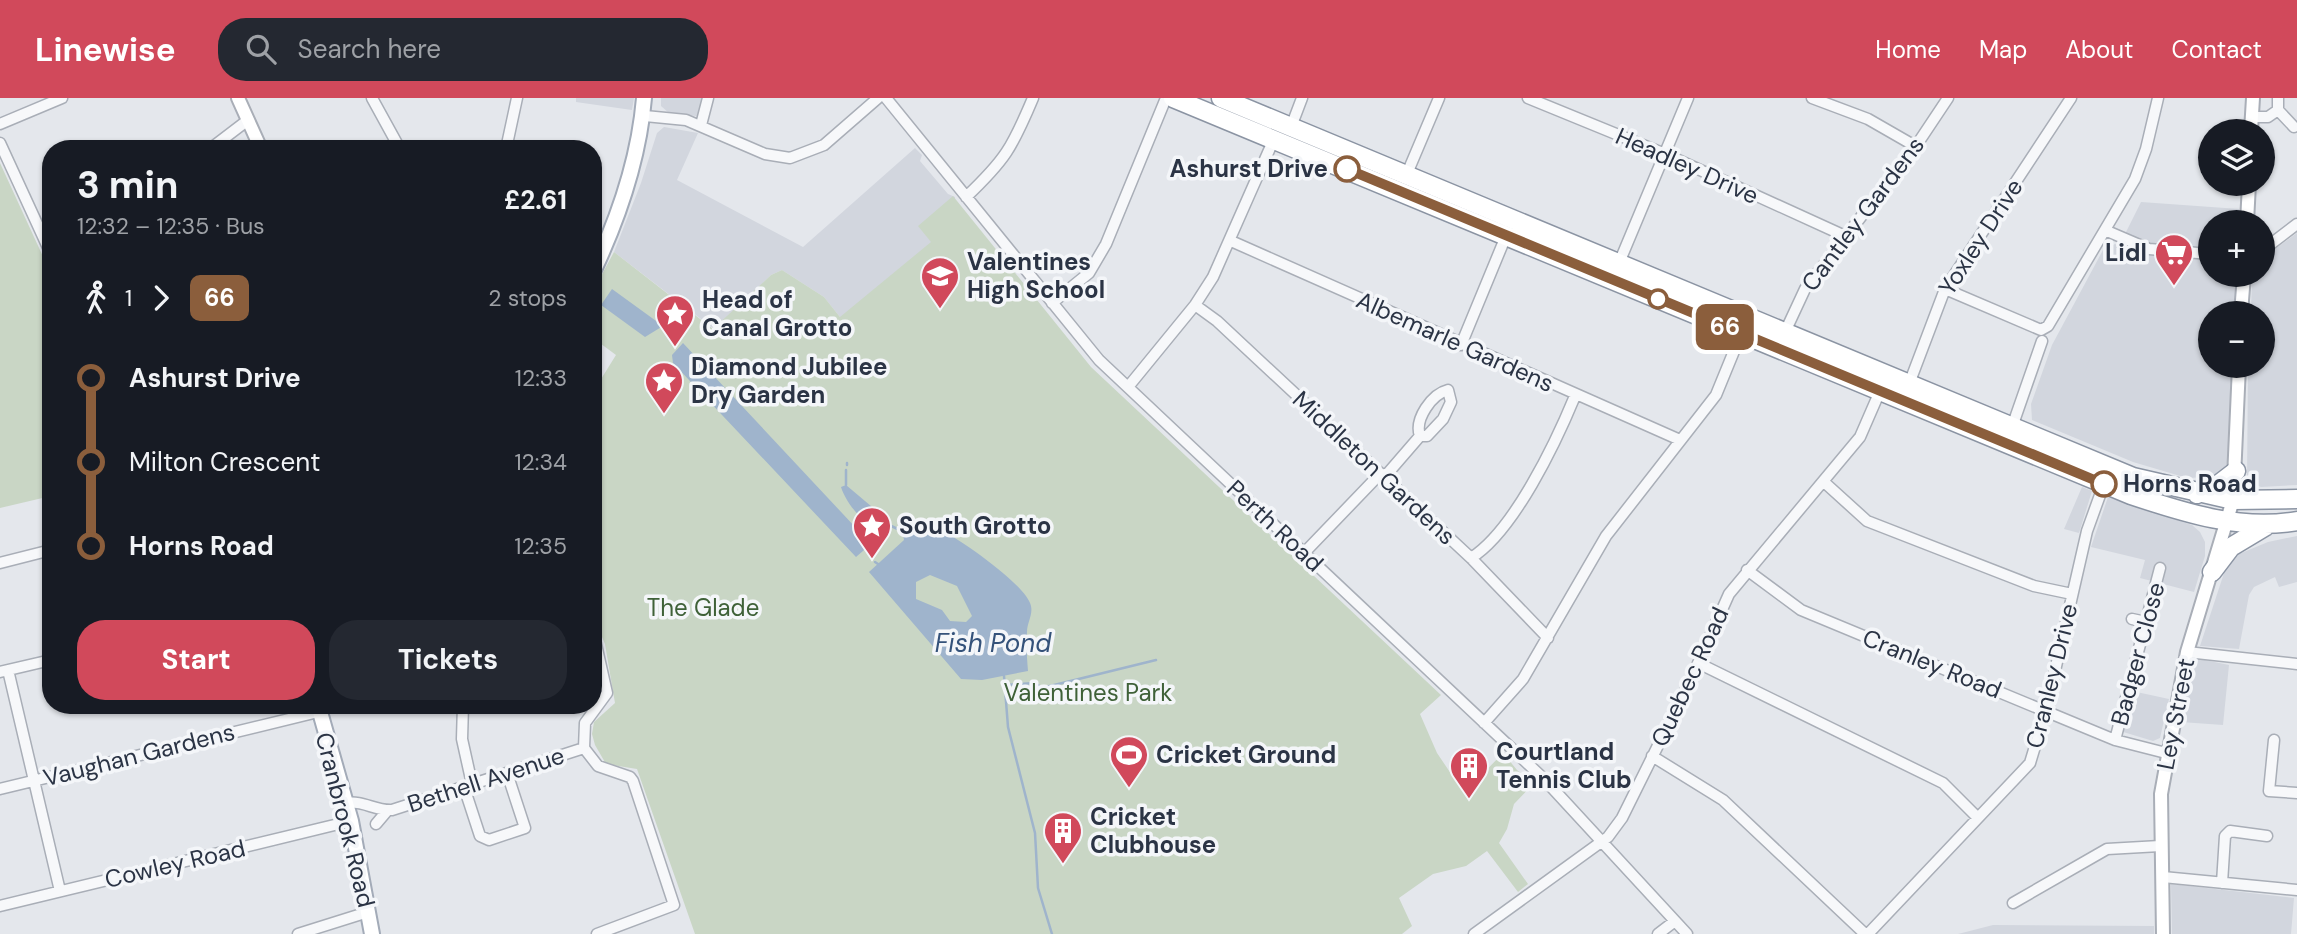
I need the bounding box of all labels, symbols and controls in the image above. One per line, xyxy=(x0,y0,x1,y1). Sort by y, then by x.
search box xyxy=(218,18,708,81)
text: Linewise xyxy=(35,28,176,71)
icon: search xyxy=(242,30,280,68)
text: Search here xyxy=(298,32,441,66)
text: Home xyxy=(1875,34,1941,65)
text: Map xyxy=(1979,34,2027,65)
text: About xyxy=(2065,34,2134,65)
text: Contact xyxy=(2172,34,2262,65)
map controls xyxy=(2198,119,2275,378)
button: layers xyxy=(2198,119,2275,196)
street label: Headley Drive xyxy=(1611,120,1763,211)
street label: Cantley Gardens xyxy=(1794,130,1931,297)
place label: Ashurst Drive xyxy=(1170,153,1328,184)
marker: Ashurst Drive xyxy=(1334,156,1360,182)
text: 3 min xyxy=(77,160,178,210)
street label: Yoxley Drive xyxy=(1931,173,2030,301)
text: £2.61 xyxy=(504,183,567,217)
button: + xyxy=(2198,210,2275,287)
text: 12:32 – 12:35 · Bus xyxy=(77,211,265,241)
supermarket icon: Lidl xyxy=(2153,232,2195,287)
place label: Lidl xyxy=(2105,237,2147,268)
place label: Valentines High School xyxy=(967,246,1105,305)
school or university icon: Valentines High School xyxy=(919,255,961,310)
icon: walk xyxy=(77,279,115,317)
icon: forward xyxy=(142,279,180,317)
text: 66 xyxy=(204,282,235,313)
text: 1 xyxy=(125,283,132,313)
text: 2 stops xyxy=(488,283,567,313)
place label: Head of Canal Grotto xyxy=(702,284,852,343)
street label: Albemarle Gardens xyxy=(1352,284,1559,399)
unlabelled marker xyxy=(1648,289,1668,309)
place icon: Head of Canal Grotto xyxy=(654,293,696,348)
button: − xyxy=(2198,301,2275,378)
line badge: 66 xyxy=(1694,304,1756,350)
text: 66 xyxy=(1710,311,1740,342)
place label: Diamond Jubilee Dry Garden xyxy=(691,351,887,410)
place icon: Diamond Jubilee Dry Garden xyxy=(643,360,685,415)
text: Ashurst Drive xyxy=(129,361,301,395)
text: 12:33 xyxy=(515,363,567,393)
street label: Middleton Gardens xyxy=(1286,384,1463,551)
text: Milton Crescent xyxy=(129,445,320,479)
text: 12:34 xyxy=(514,447,567,477)
place label: Horns Road xyxy=(2123,468,2257,499)
marker: Horns Road xyxy=(2091,471,2117,497)
street label: Perth Road xyxy=(1220,473,1330,578)
place icon: South Grotto xyxy=(851,505,893,560)
place label: South Grotto xyxy=(899,510,1051,541)
text: Horns Road xyxy=(129,529,274,563)
text: 12:35 xyxy=(514,531,567,561)
street label: Badger Close xyxy=(2104,579,2171,729)
park label: The Glade xyxy=(647,592,759,623)
street label: Cranley Drive xyxy=(2019,600,2084,751)
street label: Quebec Road xyxy=(1644,602,1735,752)
button: Start xyxy=(77,620,315,700)
button: Tickets xyxy=(329,620,567,700)
street label: Cranley Road xyxy=(1858,622,2006,705)
water label: Fish Pond xyxy=(935,626,1052,660)
street label: Ley Street xyxy=(2150,655,2202,772)
park label: Valentines Park xyxy=(1004,677,1172,708)
street label: Vaughan Gardens xyxy=(40,716,238,793)
street label: Cranbrook Road xyxy=(309,729,382,911)
sports icon: Cricket Ground xyxy=(1108,734,1150,789)
place label: Courtland Tennis Club xyxy=(1496,736,1632,795)
place label: Cricket Ground xyxy=(1156,739,1336,770)
street label: Bethell Avenue xyxy=(403,740,568,819)
building icon: Courtland Tennis Club xyxy=(1448,745,1490,800)
place label: Cricket Clubhouse xyxy=(1090,801,1216,860)
building icon: Cricket Clubhouse xyxy=(1042,810,1084,865)
street label: Cowley Road xyxy=(102,832,248,895)

